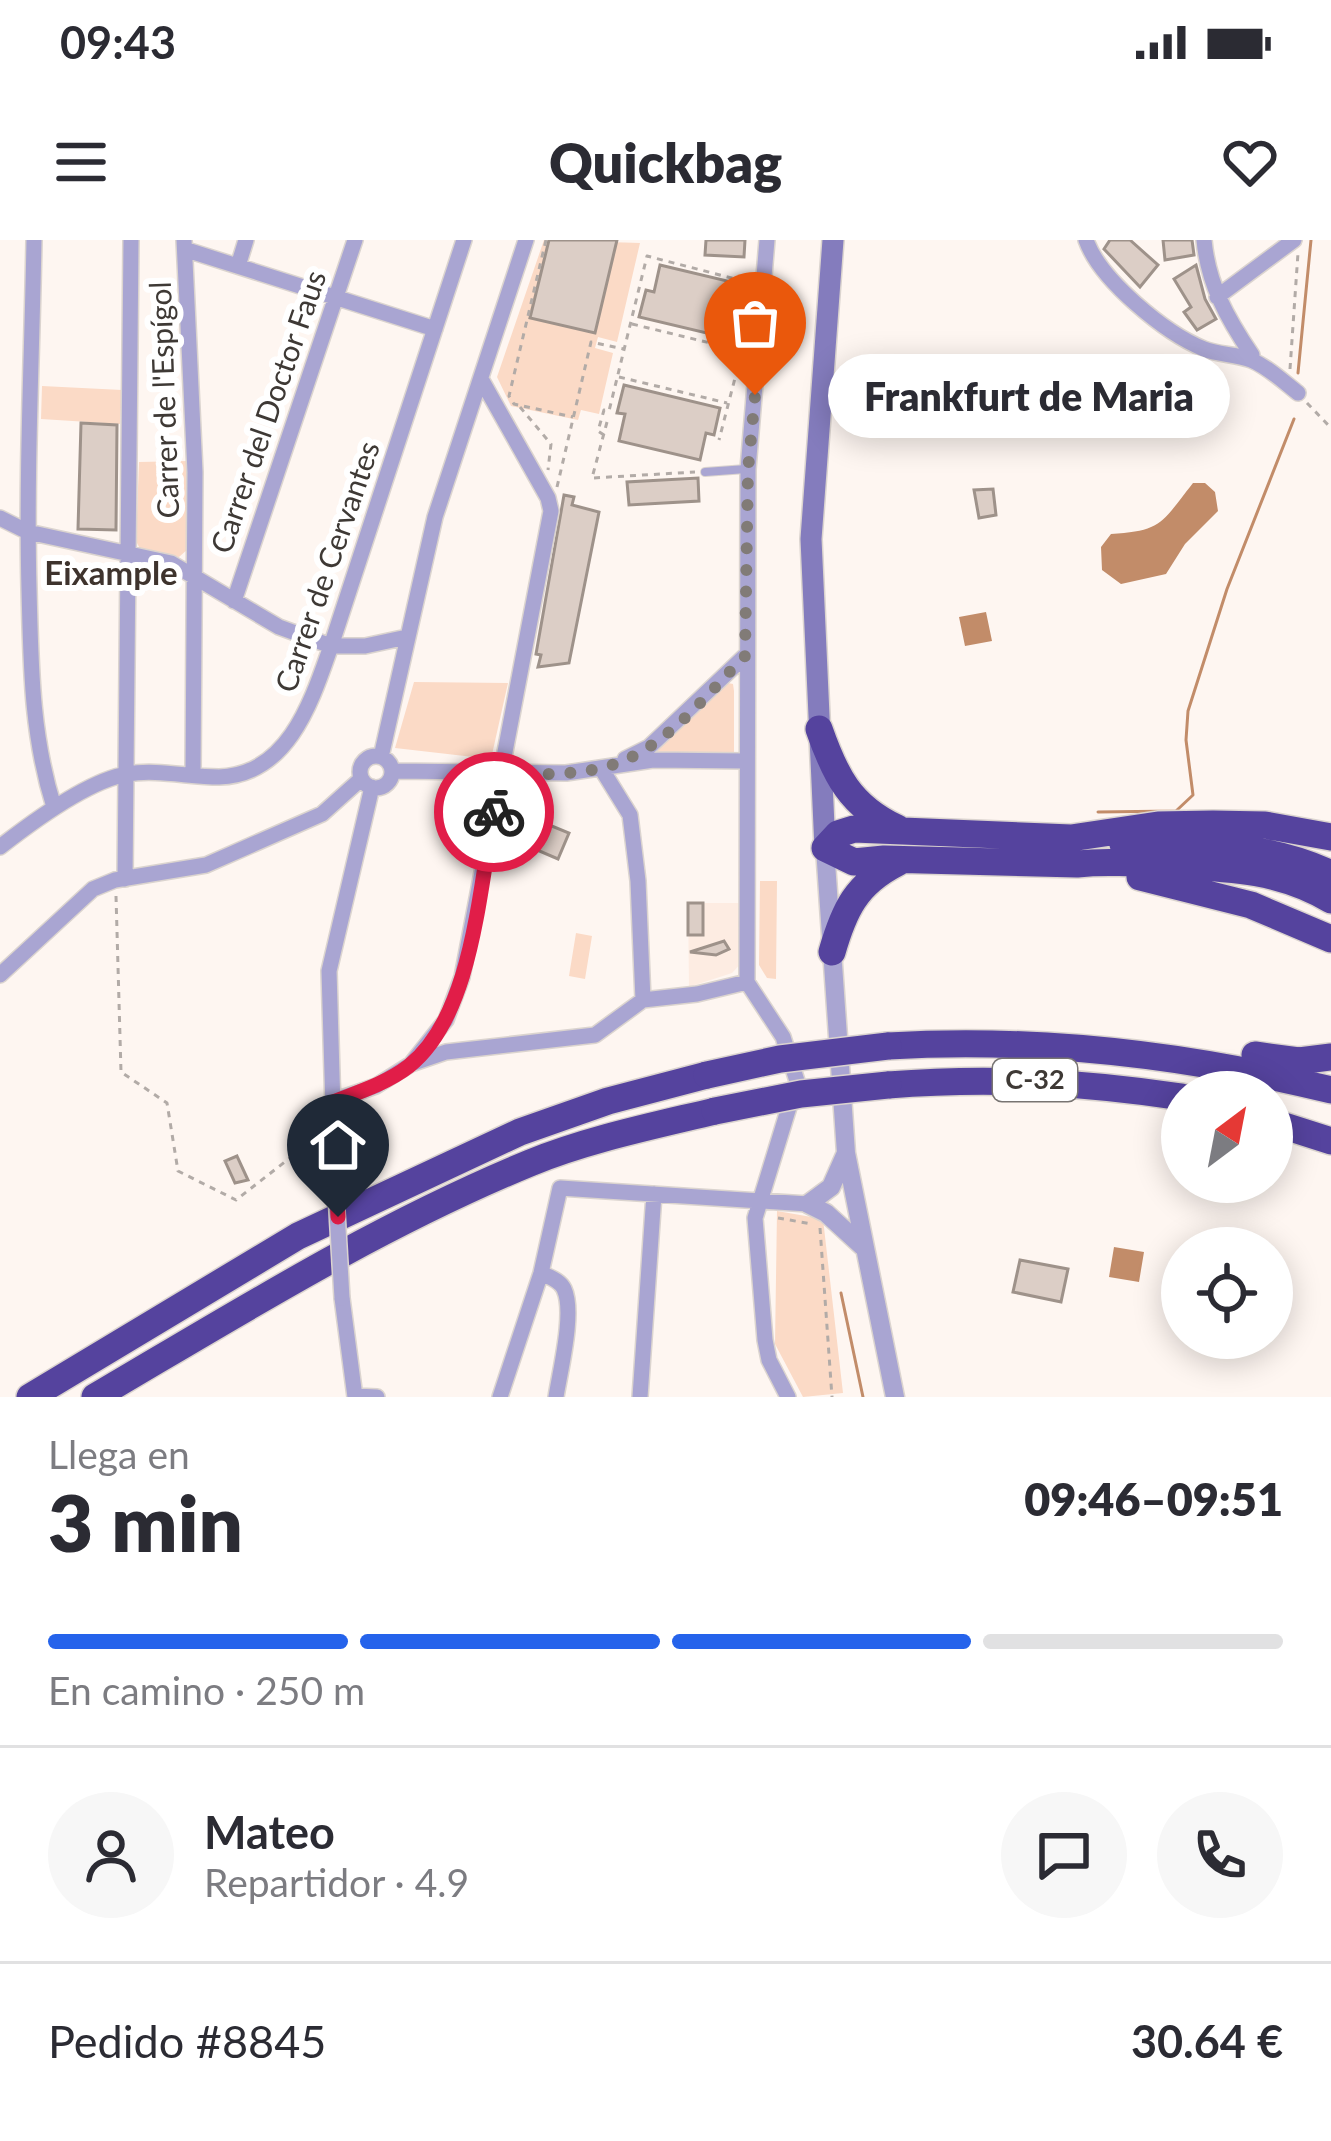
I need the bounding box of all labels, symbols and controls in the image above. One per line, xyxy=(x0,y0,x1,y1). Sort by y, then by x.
text: 09:43 xyxy=(60,15,176,69)
icon: menu xyxy=(48,129,114,195)
icon: heart xyxy=(1217,129,1283,195)
text: Quickbag xyxy=(549,130,782,195)
street label: Carrer del Doctor Faus xyxy=(202,265,332,557)
pin xyxy=(704,272,806,395)
street label: Carrer de l'Espígol xyxy=(141,281,185,519)
icon: bag xyxy=(722,290,788,356)
callout: Frankfurt de Maria xyxy=(827,353,1229,437)
text: Frankfurt de Maria xyxy=(864,373,1194,419)
street label: Carrer de Cervantes xyxy=(266,436,386,697)
district label: Eixample xyxy=(44,552,178,592)
courier xyxy=(434,752,554,872)
icon: bike xyxy=(461,779,527,845)
road number: C-32 xyxy=(993,1059,1077,1101)
north arrow xyxy=(1161,1071,1293,1203)
map controls xyxy=(1161,1071,1293,1359)
pin xyxy=(287,1094,389,1217)
icon: home xyxy=(305,1112,371,1178)
button: locate xyxy=(1161,1227,1293,1359)
text: Llega en xyxy=(48,1431,190,1477)
text: 09:46–09:51 xyxy=(1024,1472,1283,1526)
text: 3 min xyxy=(48,1475,243,1569)
text: En camino · 250 m xyxy=(48,1667,365,1713)
button: person xyxy=(48,1792,174,1918)
button: chat xyxy=(1001,1792,1127,1918)
button: phone xyxy=(1157,1792,1283,1918)
text: Mateo xyxy=(204,1805,335,1859)
text: Repartidor · 4.9 xyxy=(204,1859,469,1905)
text: Pedido #8845 xyxy=(48,2014,326,2068)
text: 30.64 € xyxy=(1131,2014,1283,2068)

